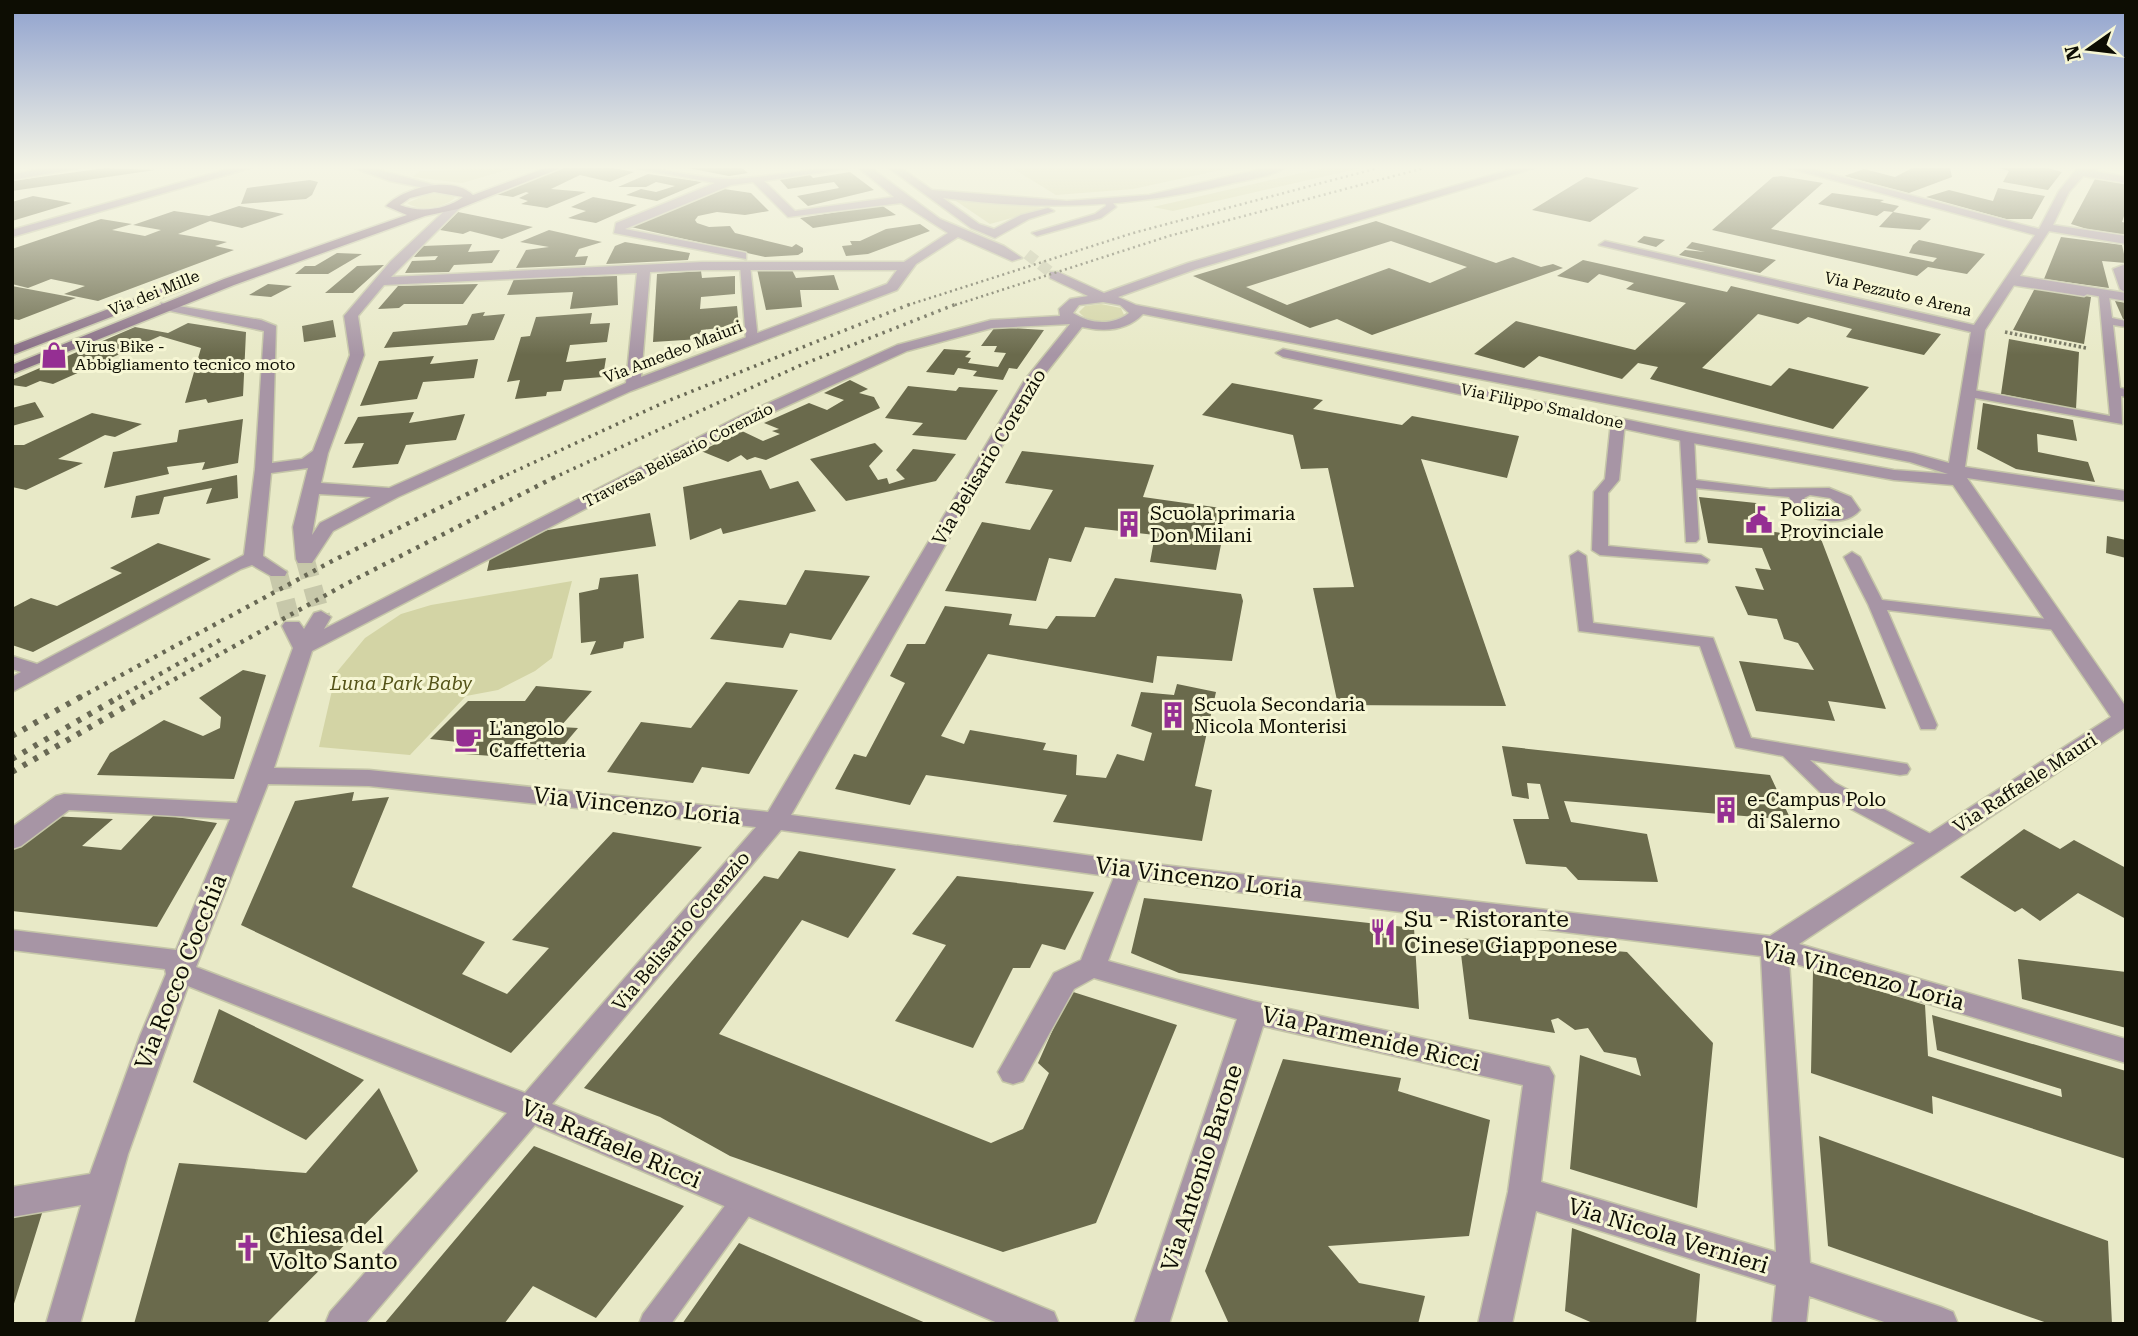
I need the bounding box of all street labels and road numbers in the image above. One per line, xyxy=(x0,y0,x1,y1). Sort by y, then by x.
street label: Via dei Mille xyxy=(106,266,202,320)
street label: Via Pezzuto e Arena xyxy=(1822,268,1974,320)
street label: Via Amedeo Maiuri xyxy=(601,317,745,387)
street label: Via Belisario Corenzio xyxy=(927,365,1051,549)
street label: Via Filippo Smaldone xyxy=(1459,379,1625,433)
street label: Traversa Belisario Corenzio xyxy=(580,399,776,511)
street label: Via Raffaele Mauri xyxy=(1949,728,2101,838)
street label: Via Vincenzo Loria xyxy=(532,782,743,830)
street label: Via Belisario Corenzio xyxy=(607,846,755,1016)
street label: Via Vincenzo Loria xyxy=(1094,852,1305,904)
street label: Via Rocco Cocchia xyxy=(129,870,233,1074)
street label: Via Vincenzo Loria xyxy=(1759,936,1968,1016)
street label: Via Parmenide Ricci xyxy=(1259,1001,1483,1077)
street label: Via Antonio Barone xyxy=(1156,1061,1248,1275)
street label: Via Raffaele Ricci xyxy=(517,1094,705,1194)
street label: Via Nicola Vernieri xyxy=(1564,1193,1772,1279)

